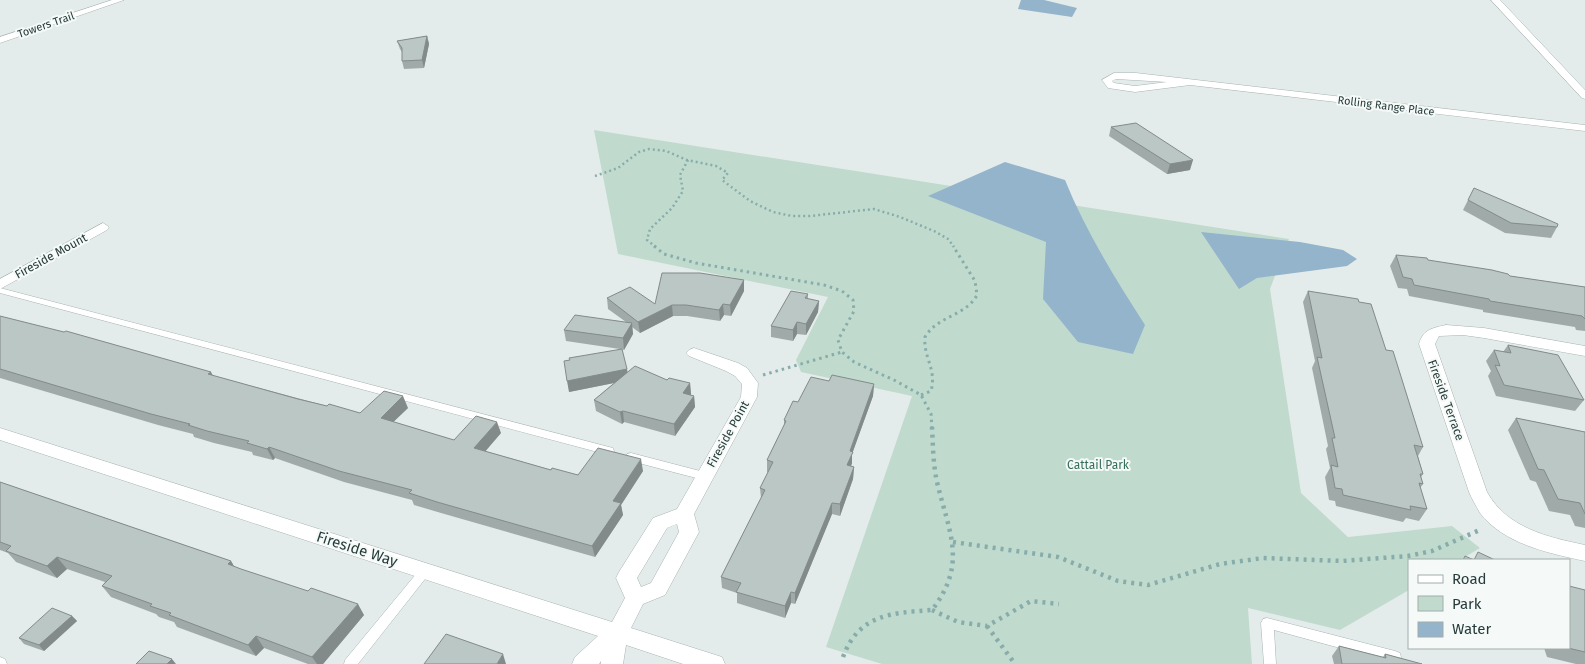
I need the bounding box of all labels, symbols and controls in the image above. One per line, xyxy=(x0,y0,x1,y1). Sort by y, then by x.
street label: Towers Trail xyxy=(16,9,76,41)
street label: Rolling Range Place xyxy=(1337,94,1435,118)
street label: Fireside Mount xyxy=(13,230,90,282)
street label: Fireside Terrace xyxy=(1425,358,1467,442)
street label: Fireside Point xyxy=(704,398,752,470)
park label: Cattail Park xyxy=(1067,458,1130,472)
street label: Fireside Way xyxy=(314,527,400,571)
legend xyxy=(1408,559,1570,649)
text: Road xyxy=(1452,570,1487,588)
text: Park xyxy=(1452,595,1482,613)
text: Water xyxy=(1452,620,1491,638)

